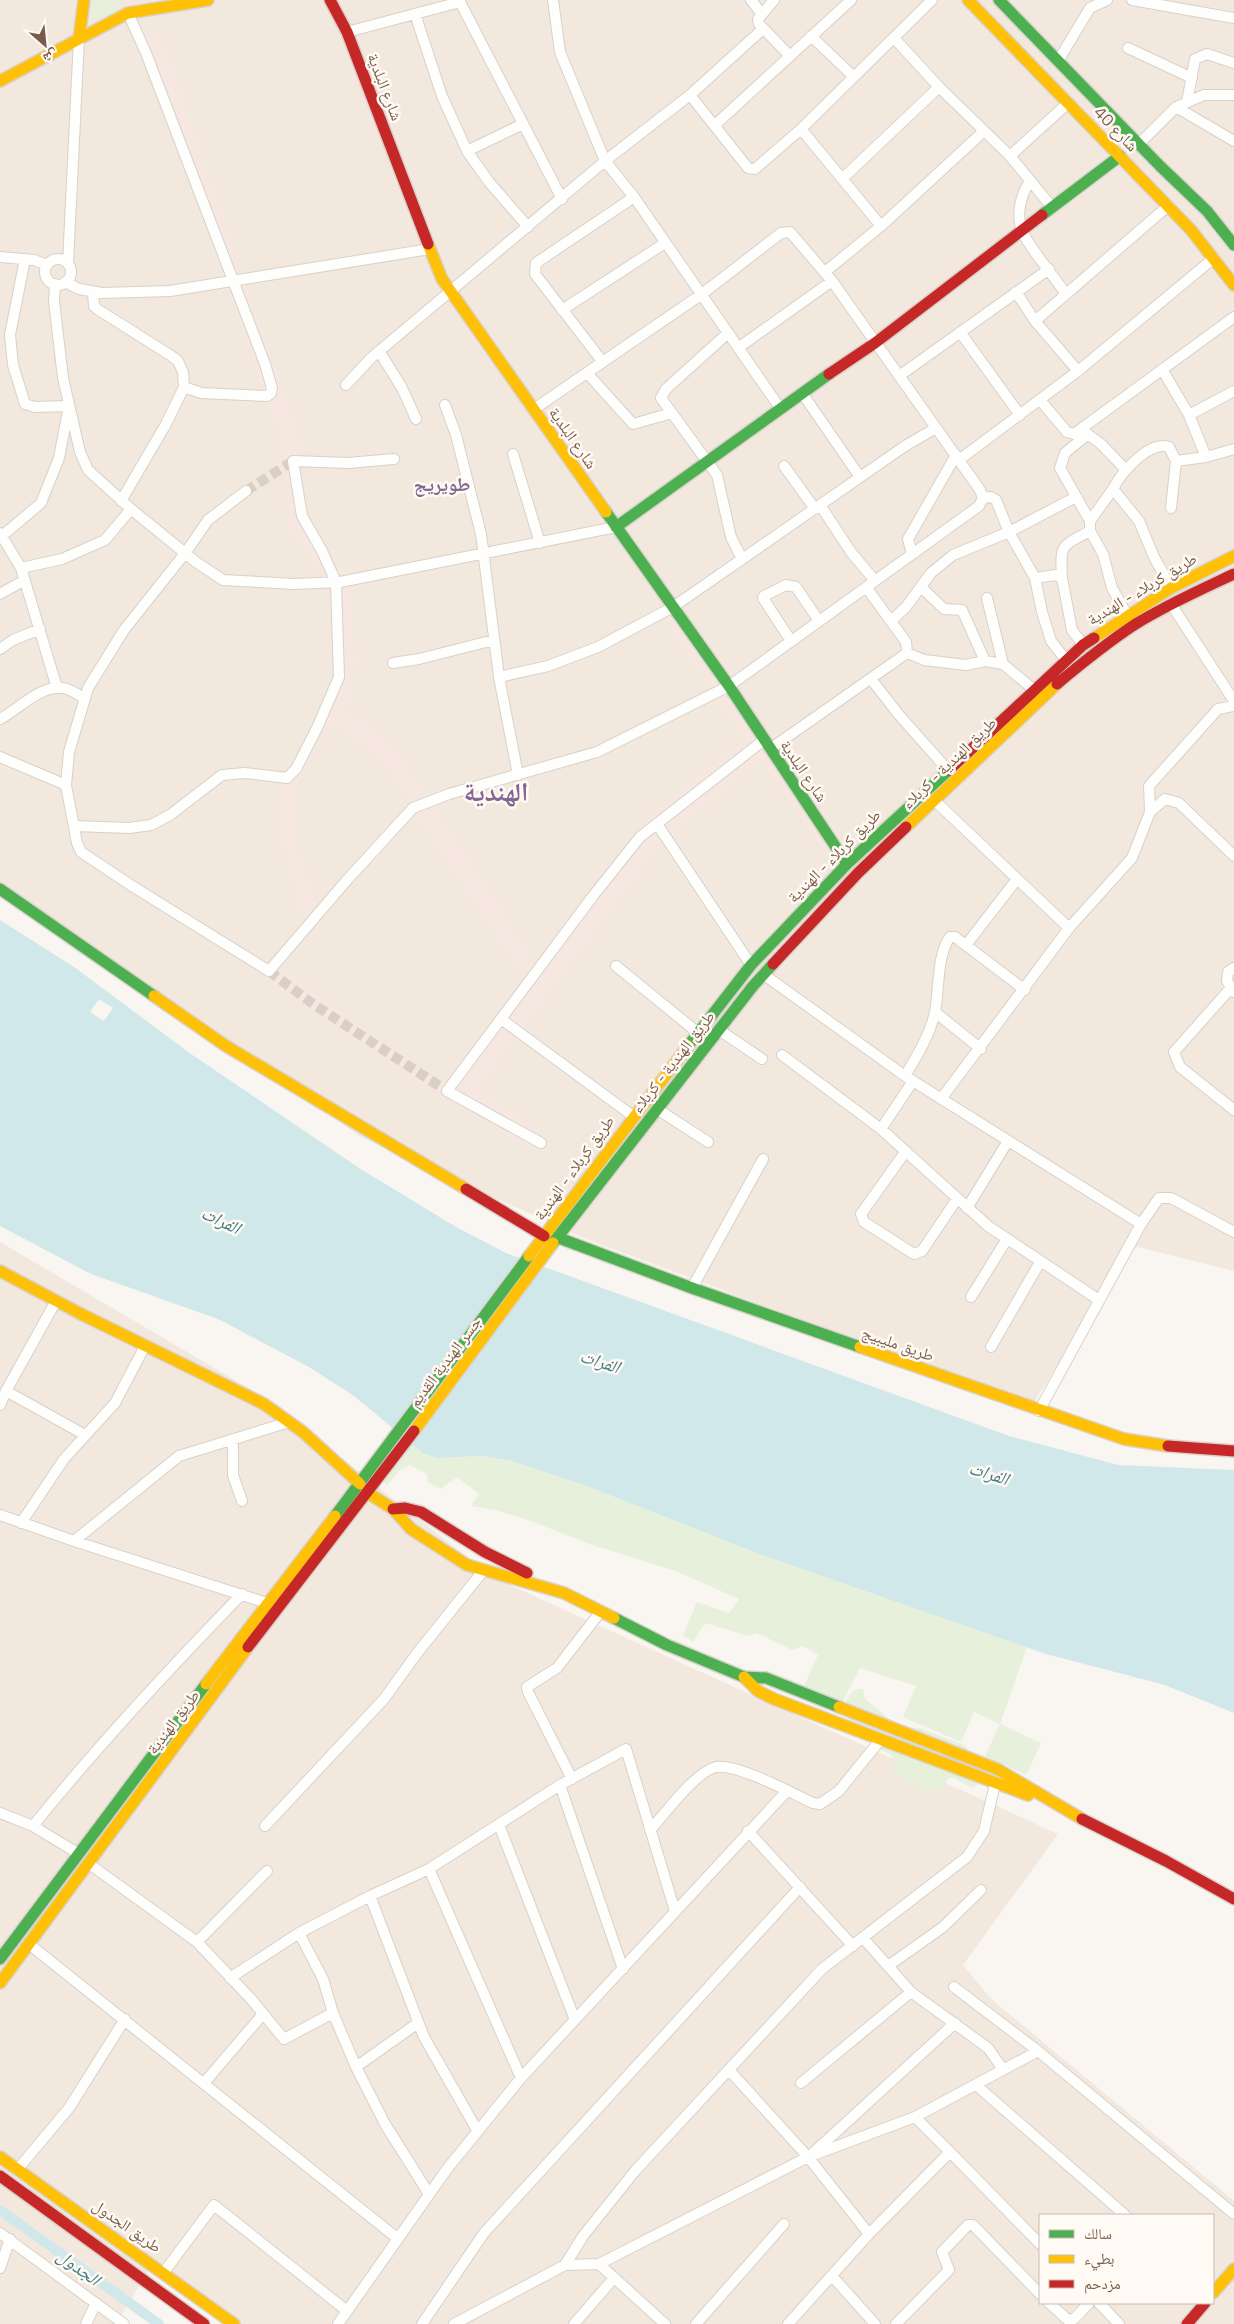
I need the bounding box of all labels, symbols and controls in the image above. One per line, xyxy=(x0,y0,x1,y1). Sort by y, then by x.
north arrow xyxy=(20,20,70,70)
text: ش xyxy=(40,45,62,68)
street label: شارع البلدية xyxy=(363,50,407,124)
street label: شارع 40 xyxy=(1089,102,1143,156)
street label: شارع البلدية xyxy=(544,403,602,473)
district label: طويريج xyxy=(414,472,470,497)
street label: طريق كربلاء - الهندية xyxy=(1083,548,1201,630)
street label: طريق الهندية - كربلاء xyxy=(897,712,1001,814)
street label: شارع البلدية xyxy=(776,736,832,806)
district label: الهندية xyxy=(464,775,528,809)
street label: طريق كربلاء - الهندية xyxy=(783,805,885,907)
street label: طريق الهندية - كربلاء xyxy=(627,1007,719,1117)
street label: طريق كربلاء - الهندية xyxy=(529,1112,619,1224)
water label: الفرات xyxy=(198,1201,246,1240)
street label: جسر الهندية القديم xyxy=(404,1312,486,1412)
street label: طريق مليبيج xyxy=(859,1322,937,1366)
water label: الفرات xyxy=(577,1344,624,1379)
water label: الفرات xyxy=(966,1456,1013,1490)
street label: طريق الهندية xyxy=(142,1686,204,1758)
street label: طريق الجدول xyxy=(88,2195,166,2257)
legend xyxy=(1039,2214,1214,2304)
text: سالك xyxy=(1084,2224,1112,2243)
water label: الجدول xyxy=(53,2244,106,2291)
text: بطيء xyxy=(1084,2249,1114,2271)
text: مزدحم xyxy=(1084,2274,1121,2294)

